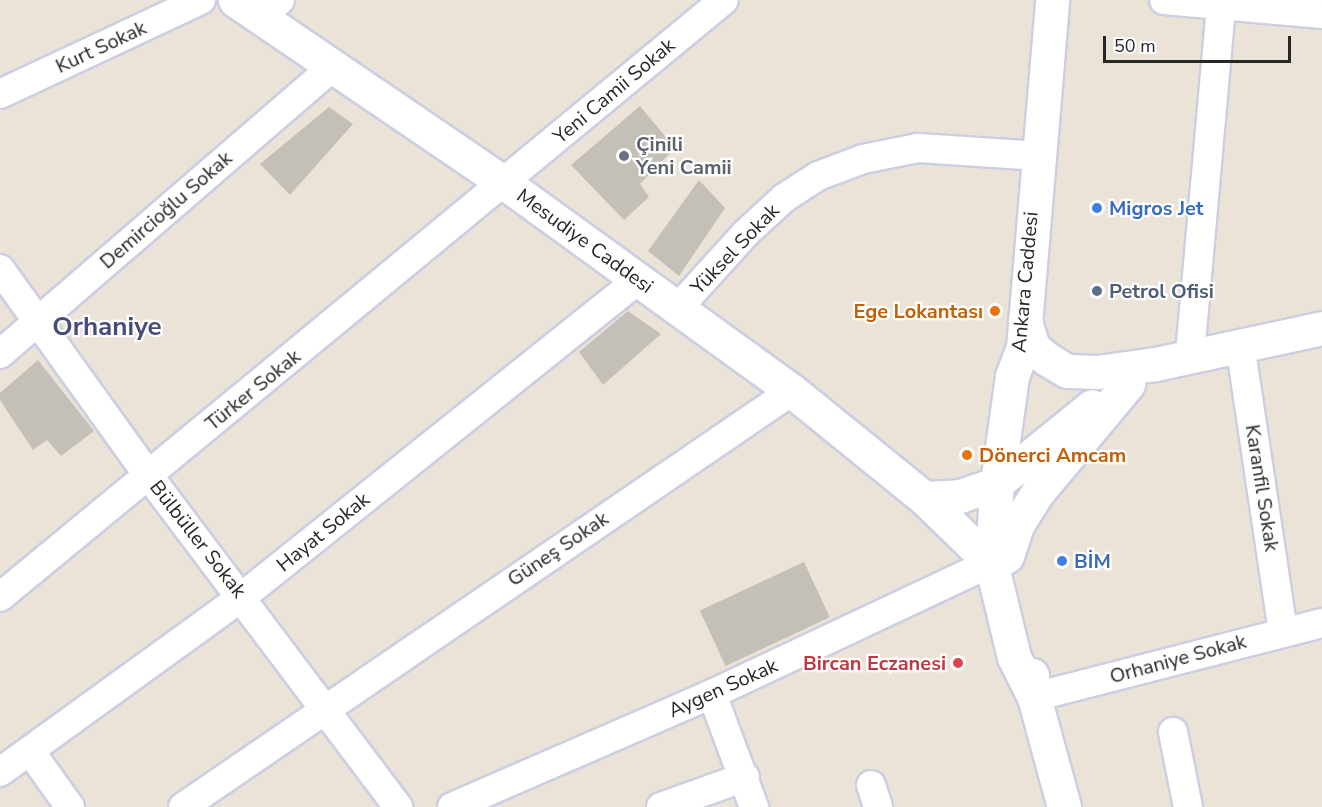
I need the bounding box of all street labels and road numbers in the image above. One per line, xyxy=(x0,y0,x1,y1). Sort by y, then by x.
street label: Kurt Sokak xyxy=(52,16,150,78)
street label: Yeni Camii Sokak xyxy=(548,33,680,149)
street label: Demircioğlu Sokak xyxy=(95,146,237,274)
street label: Mesudiye Caddesi xyxy=(512,183,658,299)
street label: Yüksel Sokak xyxy=(686,199,784,299)
street label: Ankara Caddesi xyxy=(1007,211,1043,353)
street label: Türker Sokak xyxy=(201,344,305,436)
street label: Karanfil Sokak xyxy=(1240,423,1284,553)
street label: Bülbüller Sokak xyxy=(145,476,251,602)
street label: Hayat Sokak xyxy=(272,487,374,577)
street label: Güneş Sokak xyxy=(503,507,613,591)
street label: Orhaniye Sokak xyxy=(1107,629,1249,689)
street label: Aygen Sokak xyxy=(665,653,781,723)

